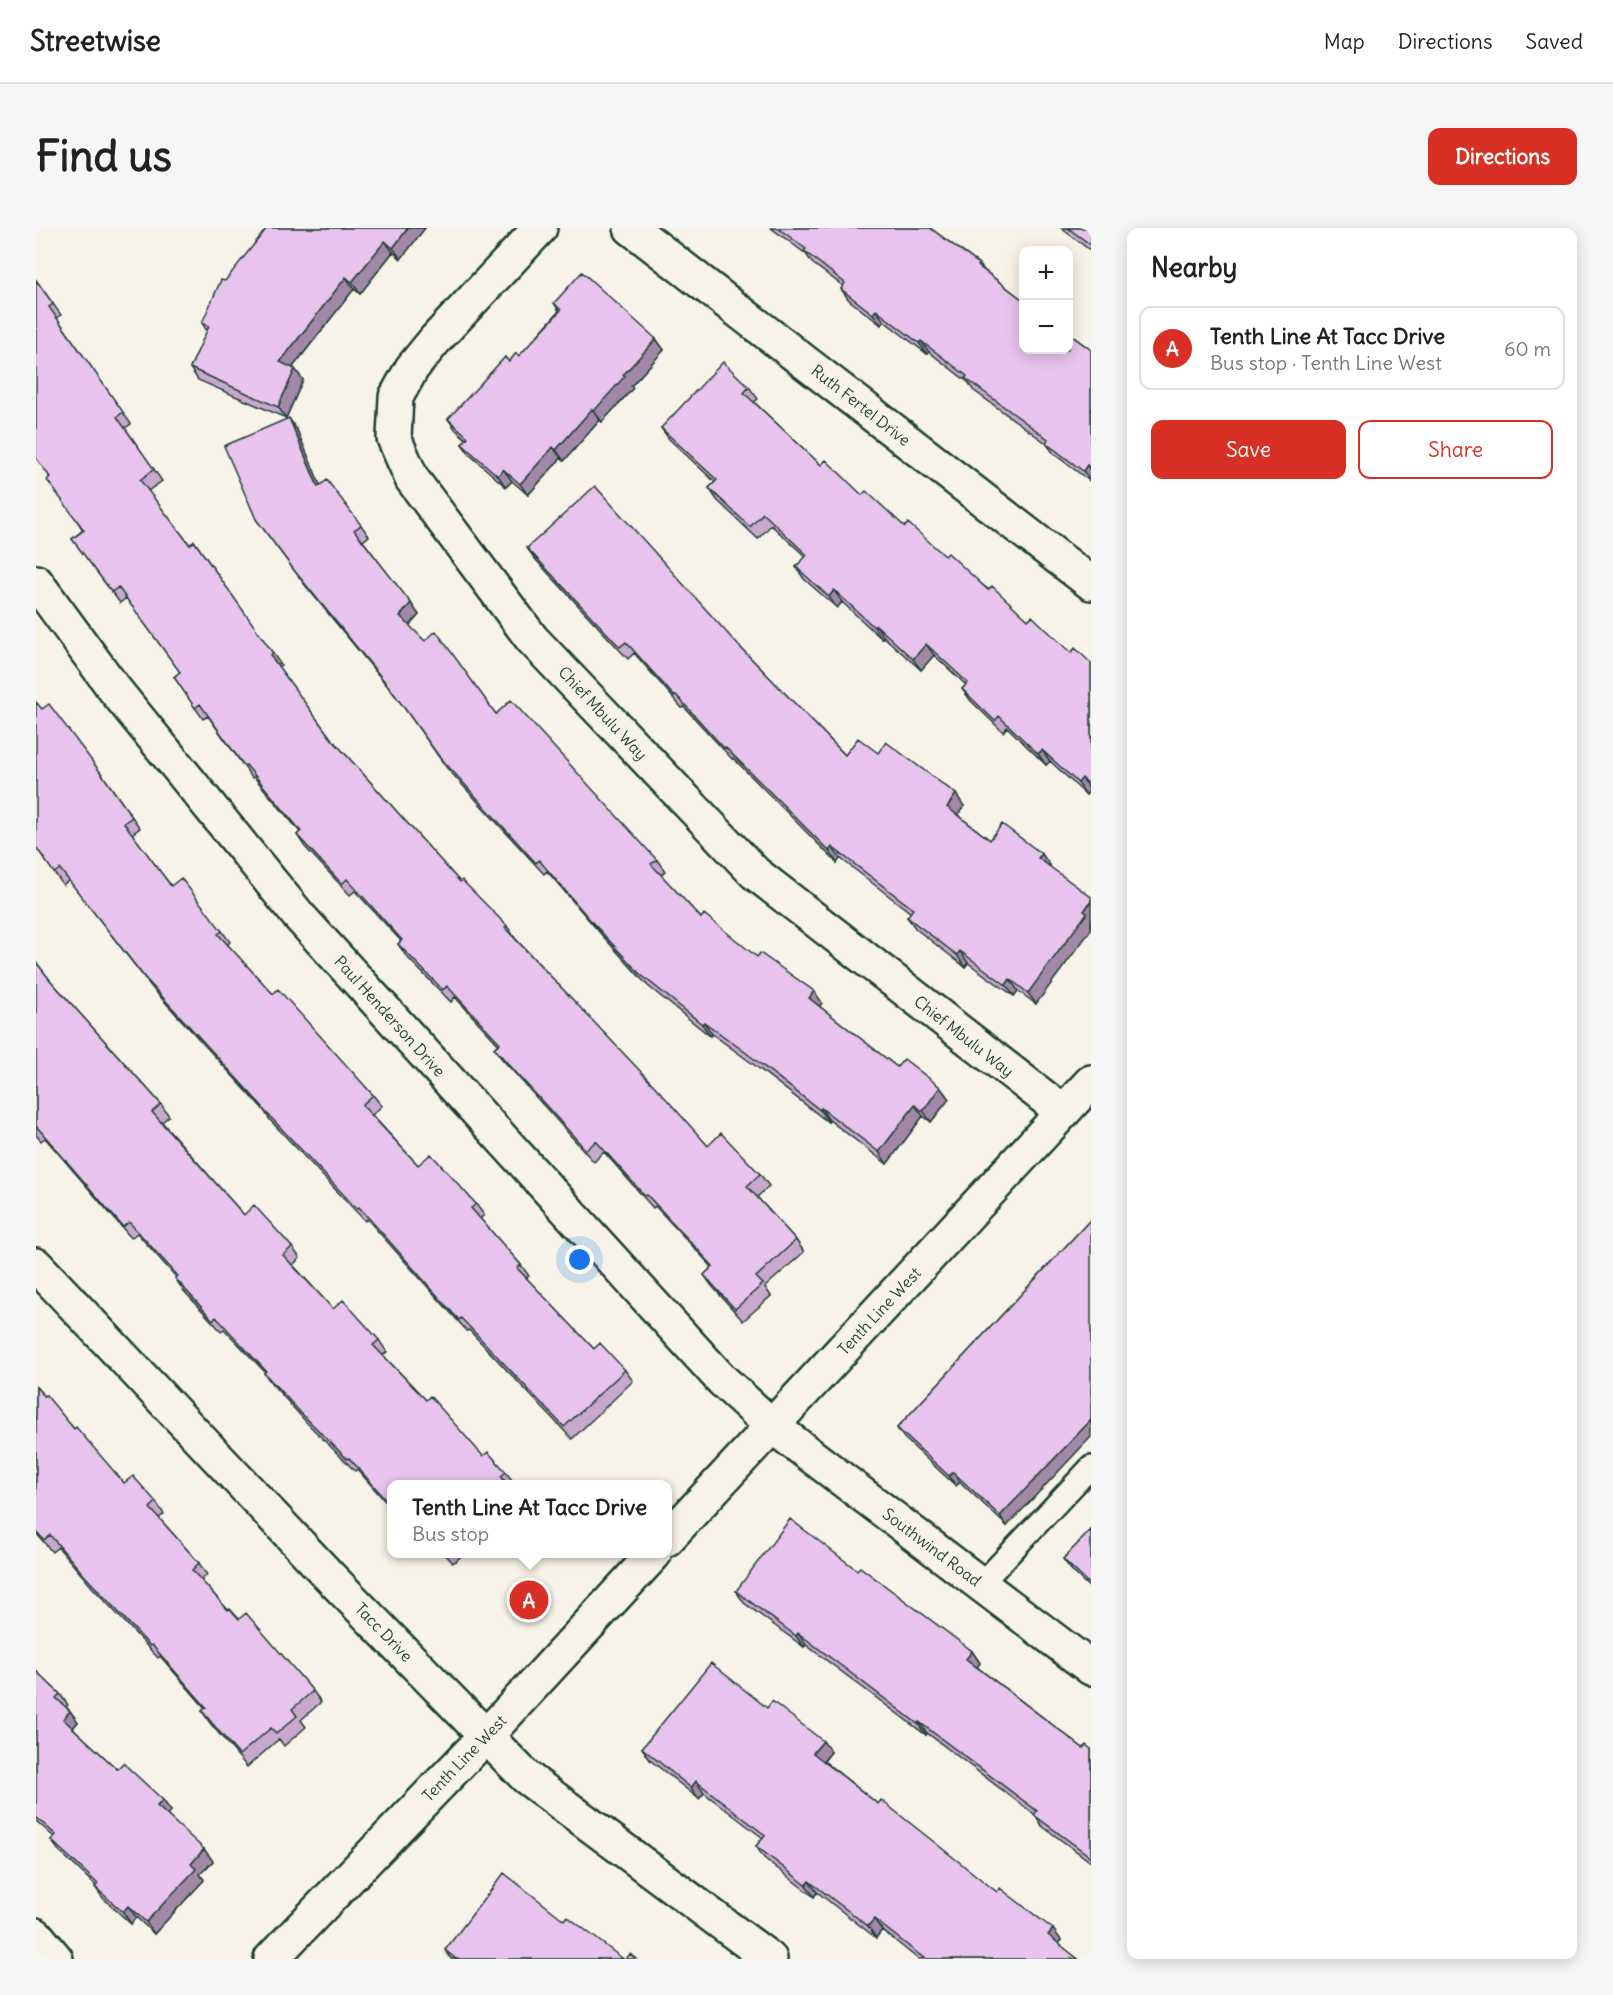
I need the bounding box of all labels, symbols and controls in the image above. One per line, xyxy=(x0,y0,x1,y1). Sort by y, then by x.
text: Streetwise xyxy=(30,23,161,59)
text: Map xyxy=(1324,28,1365,55)
text: Directions xyxy=(1398,28,1492,55)
text: Saved xyxy=(1525,28,1583,55)
button: Directions xyxy=(1428,128,1577,185)
text: Find us xyxy=(36,130,172,182)
map controls xyxy=(1019,246,1073,354)
button: + xyxy=(1019,246,1073,300)
text: Nearby xyxy=(1151,251,1237,284)
button: − xyxy=(1019,300,1073,354)
text: Tenth Line At Tacc Drive xyxy=(1210,322,1445,350)
text: A xyxy=(1166,336,1179,361)
text: 60 m xyxy=(1504,336,1551,361)
text: Bus stop · Tenth Line West xyxy=(1210,350,1442,375)
street label: Ruth Fertel Drive xyxy=(807,360,915,450)
button: Save xyxy=(1151,420,1346,479)
button: Share xyxy=(1358,420,1553,479)
street label: Chief Mbulu Way xyxy=(554,662,652,764)
street label: Paul Henderson Drive xyxy=(330,951,450,1081)
street label: Chief Mbulu Way xyxy=(910,991,1018,1081)
your location xyxy=(565,1245,594,1274)
street label: Tenth Line West xyxy=(833,1263,925,1359)
popup xyxy=(387,1480,672,1558)
text: Tenth Line At Tacc Drive xyxy=(412,1493,647,1521)
street label: Southwind Road xyxy=(879,1504,985,1590)
text: Bus stop xyxy=(412,1521,489,1546)
pin: A xyxy=(510,1578,548,1622)
street label: Tacc Drive xyxy=(351,1598,417,1666)
street label: Tenth Line West xyxy=(418,1710,511,1805)

